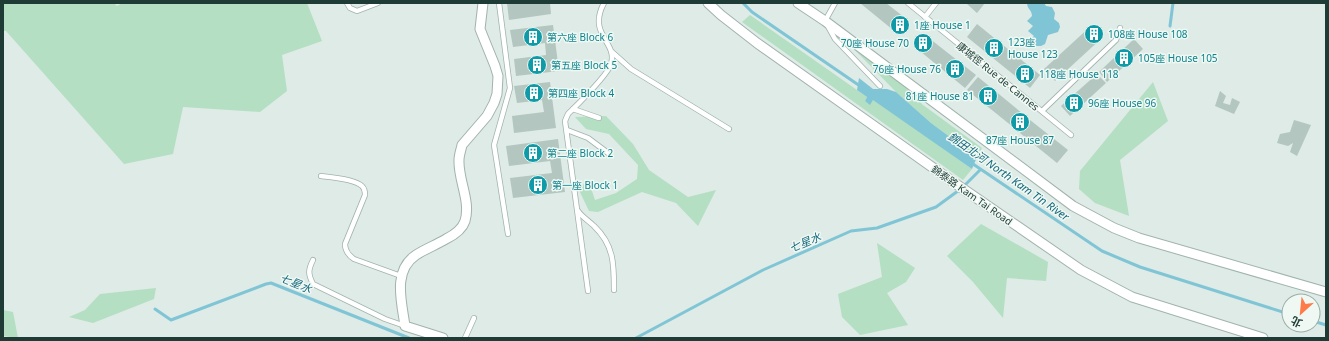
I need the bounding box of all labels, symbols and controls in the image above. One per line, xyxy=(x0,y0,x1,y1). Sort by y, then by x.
building icon: 1座 House 1 xyxy=(889,14,911,36)
place label: 1座 House 1 xyxy=(914,18,971,32)
building icon: 108座 House 108 xyxy=(1083,23,1105,45)
building icon: 第六座 Block 6 xyxy=(522,26,544,48)
place label: 108座 House 108 xyxy=(1108,27,1188,41)
place label: 第六座 Block 6 xyxy=(547,30,613,44)
building icon: 70座 House 70 xyxy=(912,32,934,54)
place label: 123座 House 123 xyxy=(1008,35,1058,61)
place label: 70座 House 70 xyxy=(841,36,909,50)
building icon: 123座 House 123 xyxy=(983,37,1005,59)
street label: 康城徑 Rue de Cannes xyxy=(954,38,1042,114)
building icon: 105座 House 105 xyxy=(1113,47,1135,69)
place label: 105座 House 105 xyxy=(1138,51,1218,65)
building icon: 第五座 Block 5 xyxy=(526,54,548,76)
place label: 第五座 Block 5 xyxy=(551,58,617,72)
building icon: 76座 House 76 xyxy=(944,58,966,80)
place label: 76座 House 76 xyxy=(873,62,941,76)
building icon: 118座 House 118 xyxy=(1014,63,1036,85)
place label: 118座 House 118 xyxy=(1039,67,1119,81)
building icon: 第四座 Block 4 xyxy=(523,82,545,104)
building icon: 81座 House 81 xyxy=(977,85,999,107)
place label: 第四座 Block 4 xyxy=(548,86,614,100)
place label: 81座 House 81 xyxy=(906,89,974,103)
building icon: 96座 House 96 xyxy=(1063,92,1085,114)
place label: 96座 House 96 xyxy=(1088,96,1156,110)
building icon: 87座 House 87 xyxy=(1009,111,1031,133)
water label: 錦田北河 North Kam Tin River xyxy=(945,128,1073,224)
place label: 87座 House 87 xyxy=(986,133,1054,147)
building icon: 第二座 Block 2 xyxy=(522,142,544,164)
place label: 第二座 Block 2 xyxy=(547,146,613,160)
street label: 錦泰路 Kam Tai Road xyxy=(929,162,1015,228)
building icon: 第一座 Block 1 xyxy=(527,174,549,196)
place label: 第一座 Block 1 xyxy=(552,178,618,192)
water label: 七星水 xyxy=(787,228,824,255)
water label: 七星水 xyxy=(278,270,315,297)
north arrow xyxy=(1281,293,1321,333)
text: 北 xyxy=(1288,313,1305,332)

